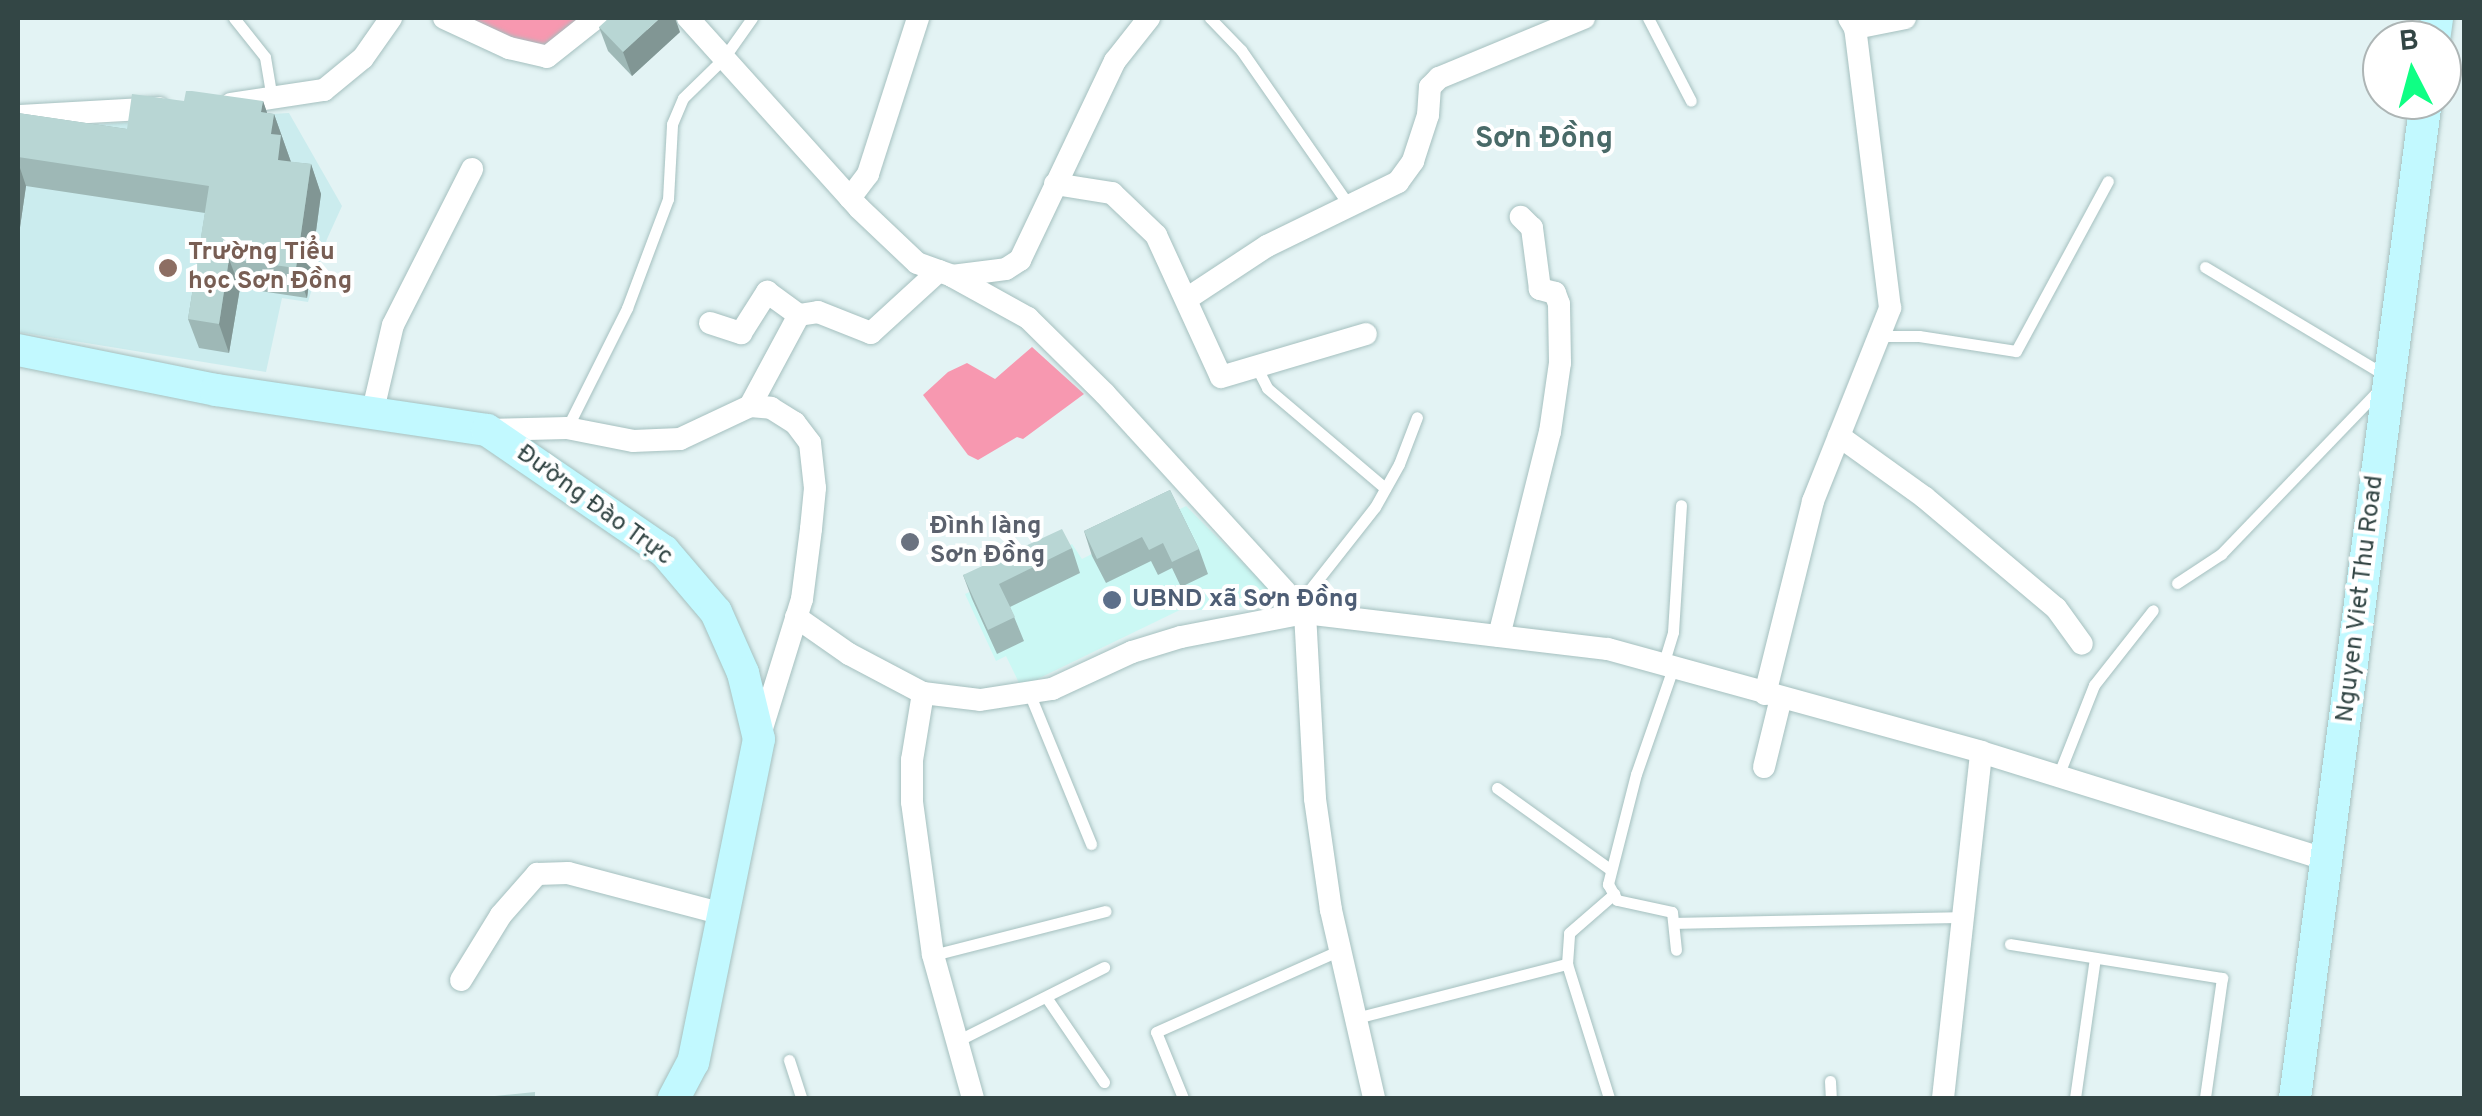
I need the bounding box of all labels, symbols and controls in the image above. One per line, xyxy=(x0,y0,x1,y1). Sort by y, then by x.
north arrow xyxy=(2362,20,2462,120)
text: B xyxy=(2398,23,2421,61)
district label: Sơn Đồng xyxy=(1475,122,1613,158)
place label: Trường Tiểu học Sơn Đồng xyxy=(188,239,352,298)
marker: Trường Tiểu học Sơn Đồng xyxy=(157,257,179,279)
street label: Đường Đào Trực xyxy=(510,439,678,573)
street label: Nguyen Viet Thu Road xyxy=(2331,473,2391,725)
place label: Đình làng Sơn Đồng xyxy=(930,513,1045,572)
marker: Đình làng Sơn Đồng xyxy=(899,531,921,553)
place label: UBND xã Sơn Đồng xyxy=(1132,585,1358,615)
marker: UBND xã Sơn Đồng xyxy=(1101,589,1123,611)

